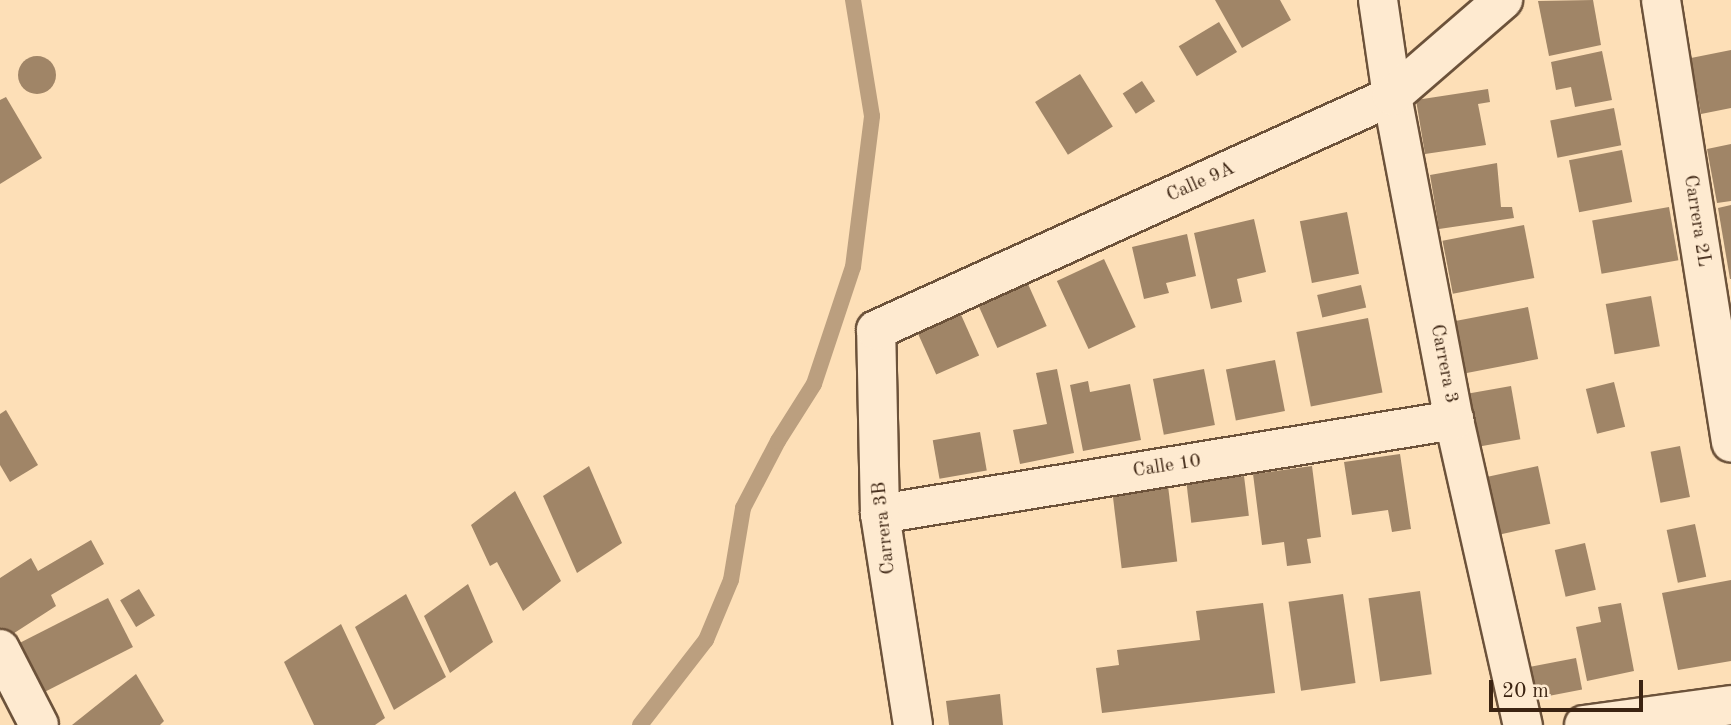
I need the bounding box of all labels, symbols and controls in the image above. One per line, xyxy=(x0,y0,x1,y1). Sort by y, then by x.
street label: Calle 9A xyxy=(1163,158,1239,208)
street label: Carrera 2L xyxy=(1677,173,1715,269)
street label: Carrera 3 xyxy=(1424,323,1462,405)
street label: Calle 10 xyxy=(1131,450,1203,484)
street label: Carrera 3B xyxy=(869,481,901,575)
scale bar xyxy=(1493,666,1647,710)
text: 20 m xyxy=(1502,681,1549,702)

